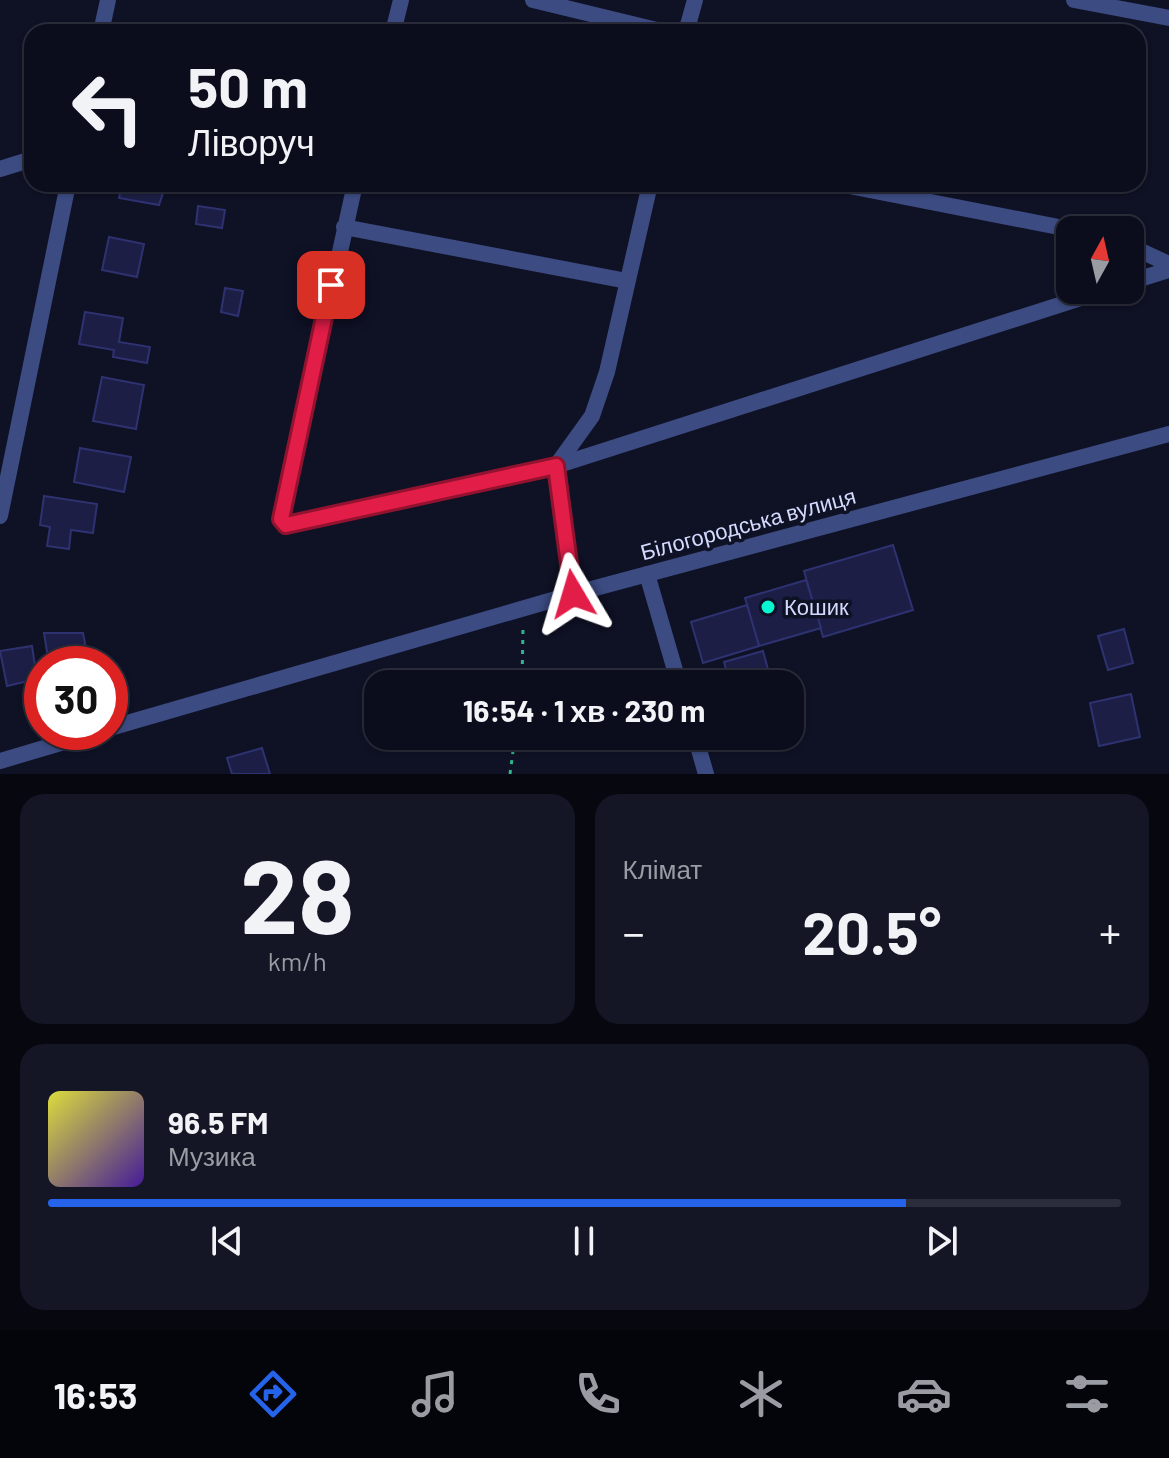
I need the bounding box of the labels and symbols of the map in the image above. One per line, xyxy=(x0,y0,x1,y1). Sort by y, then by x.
north arrow xyxy=(1056,216,1144,304)
pin xyxy=(297,251,365,319)
street label: Білогородська вулиця xyxy=(637,482,858,565)
position arrow xyxy=(531,552,615,636)
place label: Кошик xyxy=(784,593,849,619)
marker: Кошик xyxy=(759,598,777,616)
speed limit sign: 30 xyxy=(24,646,128,750)

